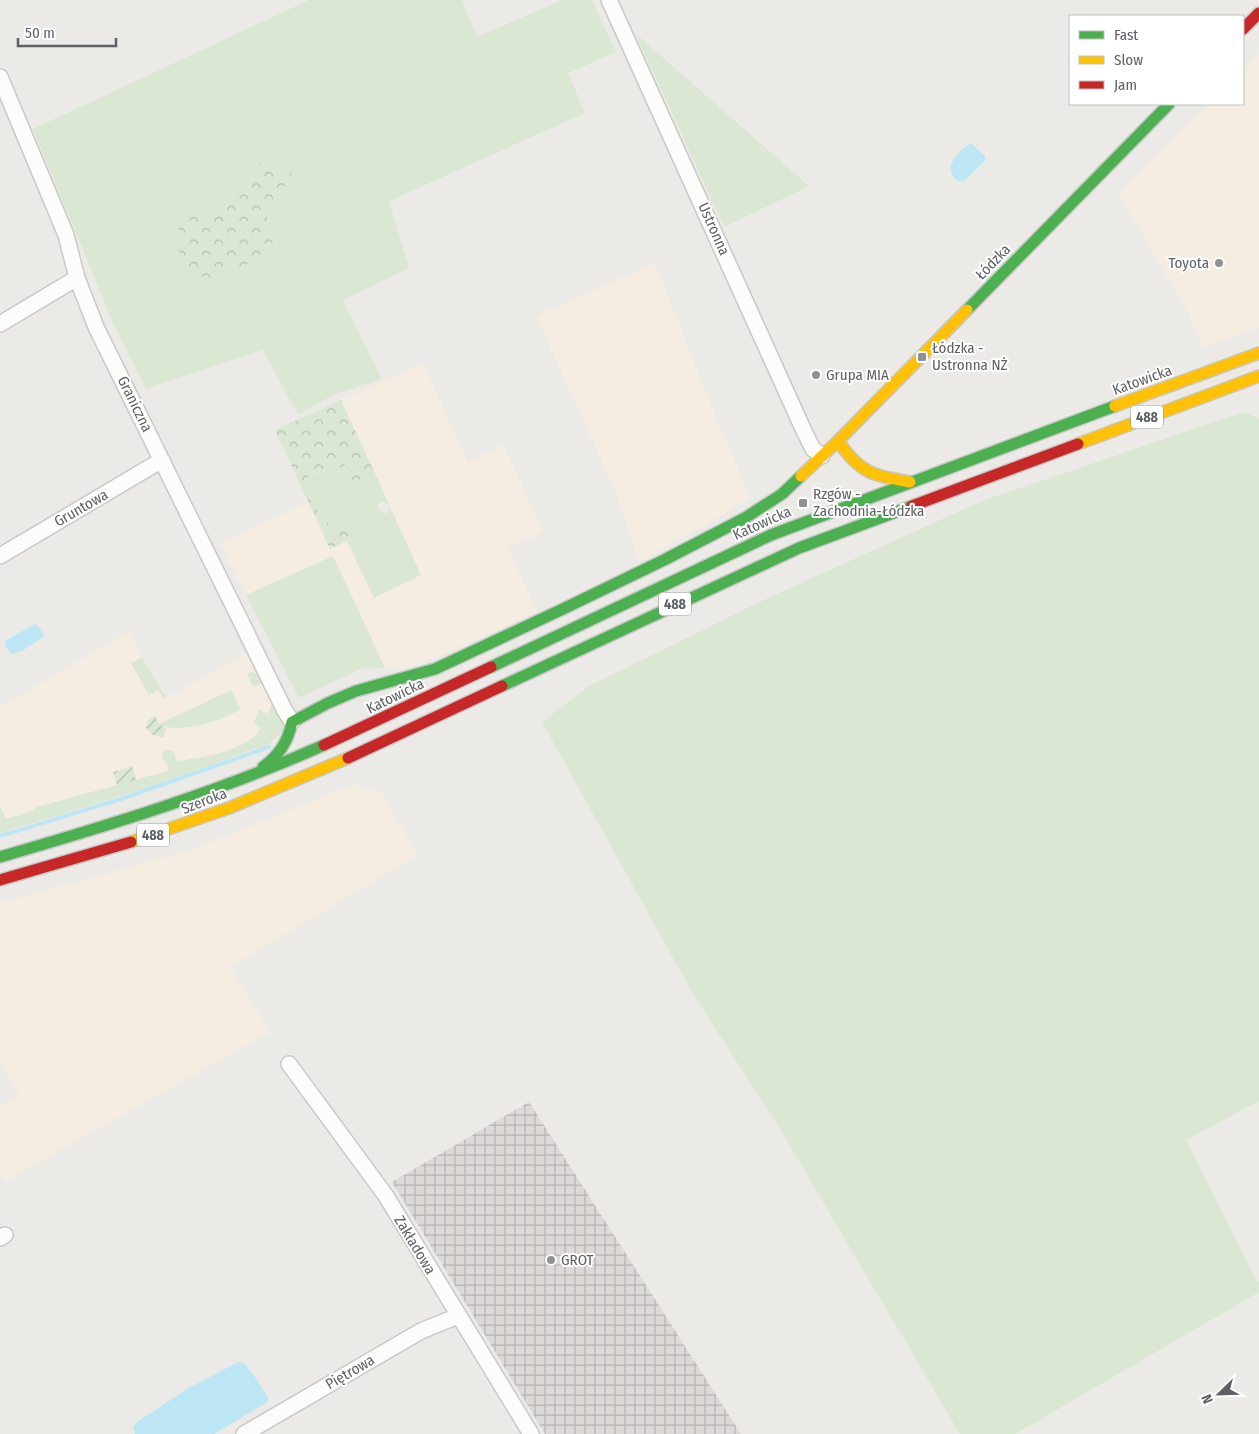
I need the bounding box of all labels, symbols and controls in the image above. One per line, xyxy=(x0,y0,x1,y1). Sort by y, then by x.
scale bar xyxy=(18,15,115,47)
legend xyxy=(1069,15,1244,105)
text: 50 m xyxy=(25,24,55,42)
text: Fast xyxy=(1114,26,1138,44)
text: Slow xyxy=(1114,51,1143,69)
text: Jam xyxy=(1114,76,1137,94)
street label: Ustronna xyxy=(694,200,734,258)
street label: Łódzka xyxy=(972,240,1014,284)
place label: Toyota xyxy=(1168,254,1209,272)
marker: Toyota xyxy=(1213,257,1225,269)
place label: Łódzka - Ustronna NŻ xyxy=(932,339,1008,374)
marker: Łódzka - Ustronna NŻ xyxy=(916,351,928,363)
street label: Katowicka xyxy=(1110,361,1174,399)
place label: Grupa MIA xyxy=(826,366,889,384)
marker: Grupa MIA xyxy=(810,369,822,381)
street label: Graniczna xyxy=(114,373,156,435)
road number: 488 xyxy=(1131,406,1163,428)
street label: Gruntowa xyxy=(51,485,111,531)
place label: Rzgów - Zachodnia-Łódzka xyxy=(813,485,924,520)
marker: Rzgów - Zachodnia-Łódzka xyxy=(797,497,809,509)
street label: Katowicka xyxy=(730,502,794,544)
road number: 488 xyxy=(659,592,691,616)
street label: Katowicka xyxy=(363,674,427,718)
street label: Szeroka xyxy=(179,784,229,818)
road number: 488 xyxy=(137,824,169,846)
street label: Zakładowa xyxy=(390,1212,440,1278)
place label: GROT xyxy=(561,1251,594,1269)
marker: GROT xyxy=(545,1254,557,1266)
street label: Piętrowa xyxy=(322,1351,378,1393)
north arrow xyxy=(1194,1369,1244,1419)
text: N xyxy=(1198,1392,1217,1406)

